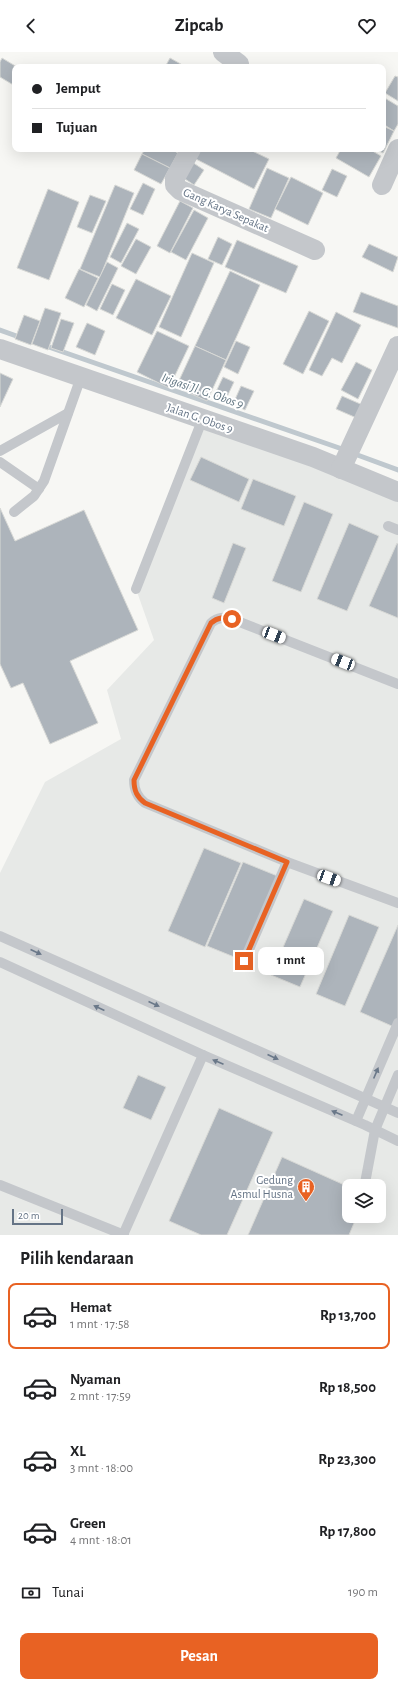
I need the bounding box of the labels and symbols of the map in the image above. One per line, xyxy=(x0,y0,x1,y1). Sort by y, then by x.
street label: Gang Karya Sepakat xyxy=(181,186,271,235)
water label: Irigasi Jl. G. Obos 9 xyxy=(160,371,245,411)
street label: Jalan G. Obos 9 xyxy=(165,401,235,435)
route start xyxy=(223,610,241,628)
car xyxy=(261,625,287,645)
car xyxy=(330,652,356,672)
car xyxy=(316,868,342,888)
callout: 1 mnt xyxy=(258,947,324,975)
one-way arrow xyxy=(30,949,41,955)
route end xyxy=(235,952,253,970)
one-way arrow xyxy=(149,1002,161,1008)
one-way arrow xyxy=(94,1005,105,1011)
one-way arrow xyxy=(268,1054,279,1060)
one-way arrow xyxy=(212,1059,223,1065)
one-way arrow xyxy=(374,1066,380,1078)
one-way arrow xyxy=(331,1110,343,1116)
place label: Gedung Asmul Husna xyxy=(231,1174,293,1200)
building icon: Gedung Asmul Husna xyxy=(296,1177,316,1202)
scale bar xyxy=(12,1207,63,1226)

